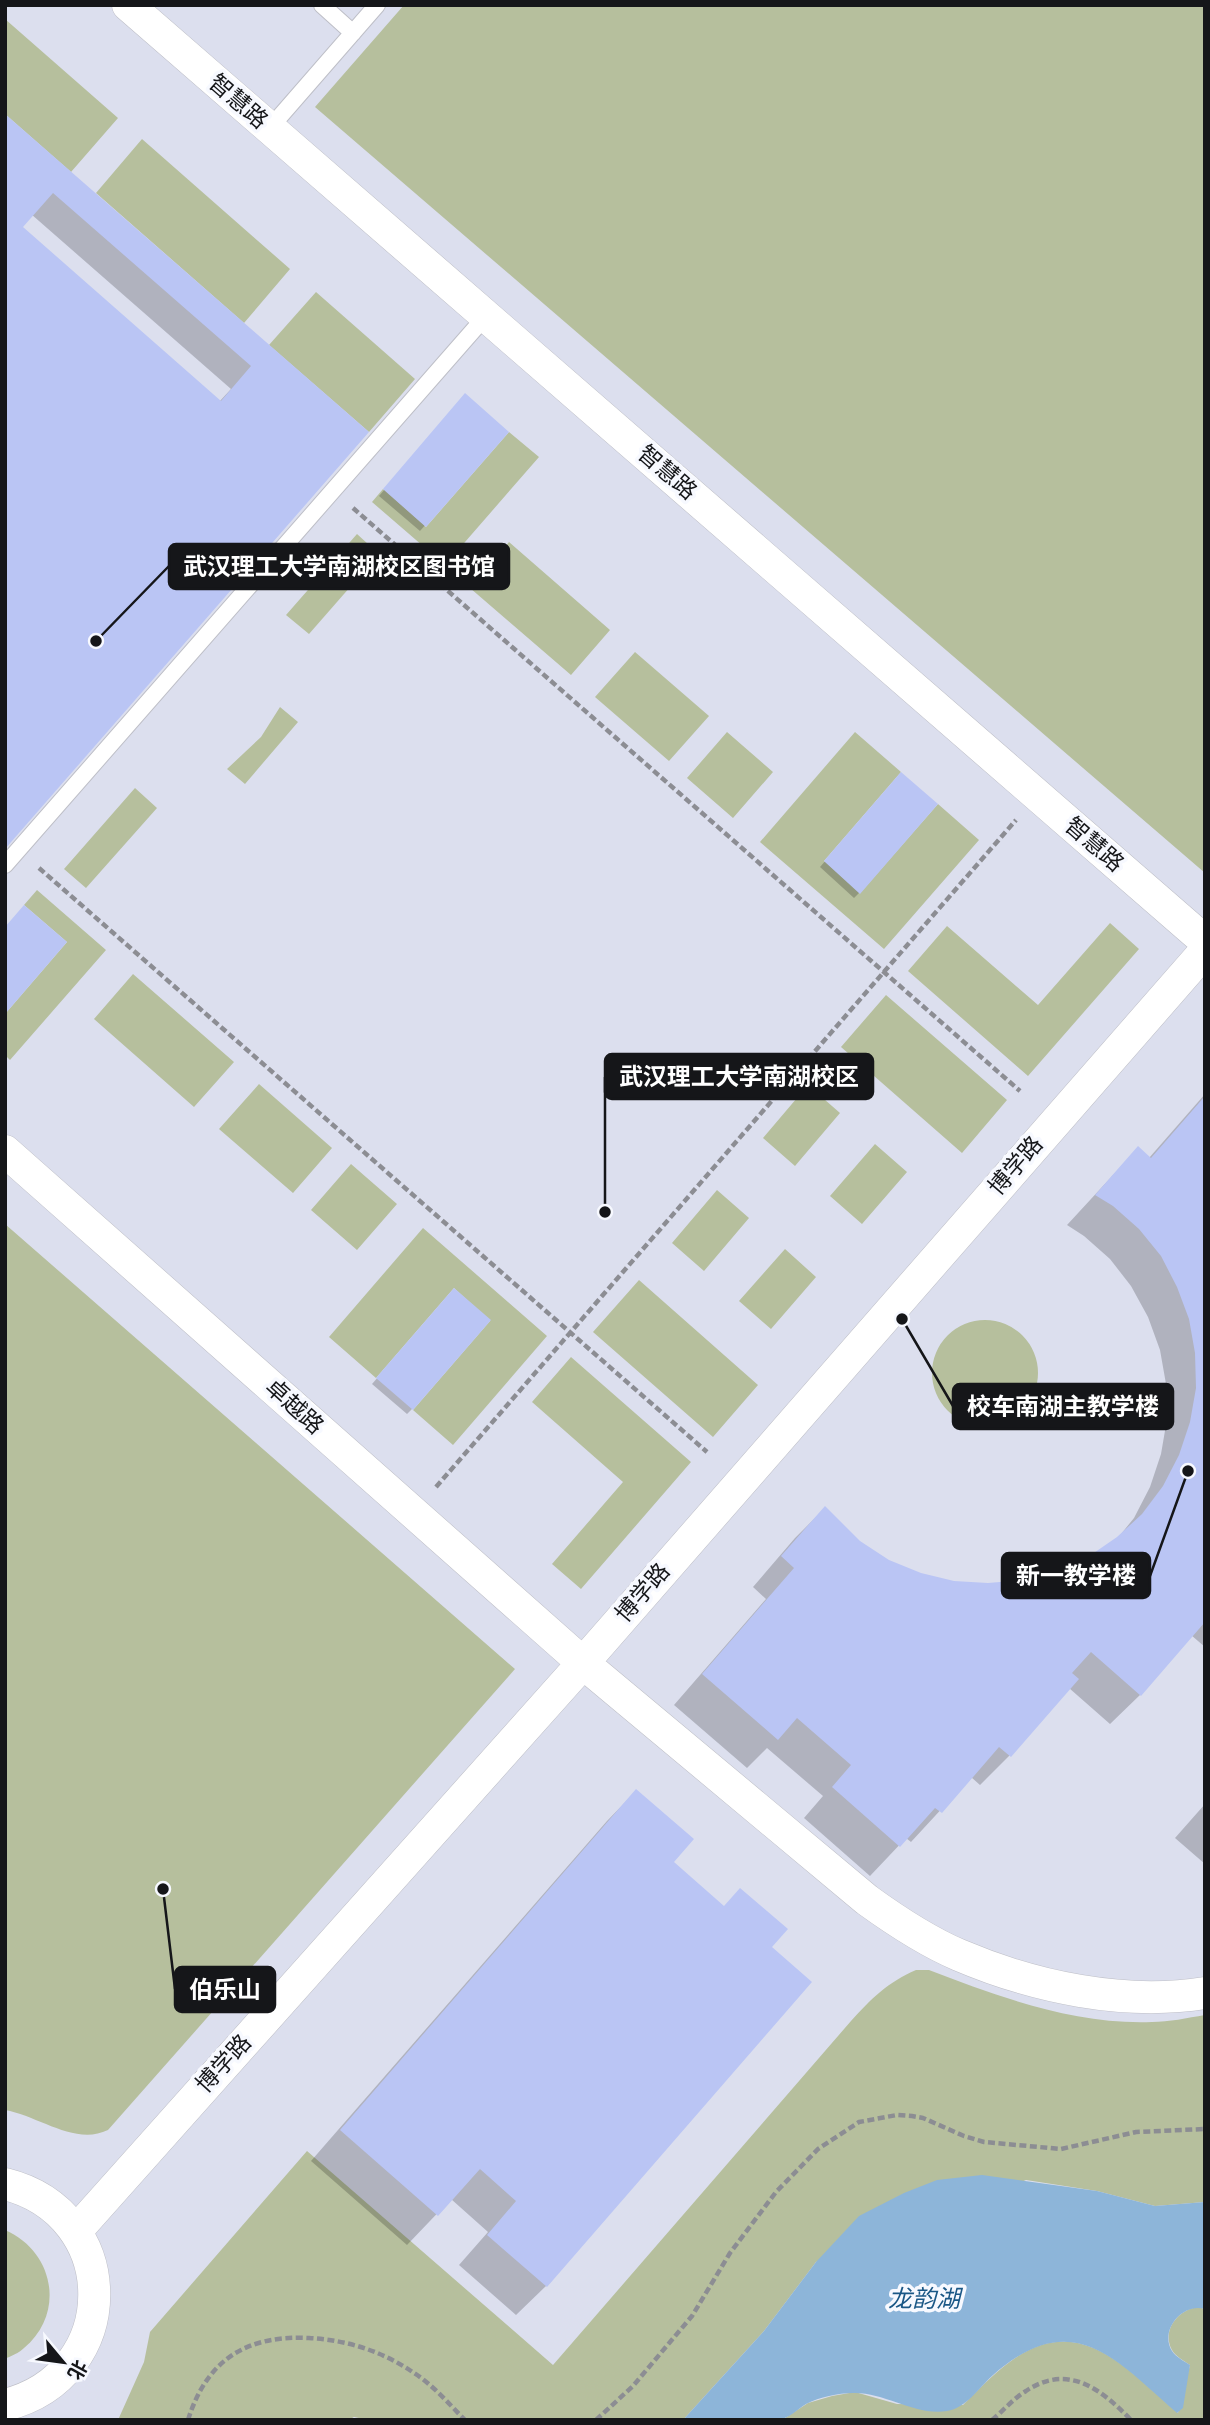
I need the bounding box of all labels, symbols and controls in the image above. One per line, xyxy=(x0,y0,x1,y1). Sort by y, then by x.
street label: 智慧路 xyxy=(203,69,273,135)
street label: 智慧路 xyxy=(632,440,702,506)
callout: 武汉理工大学南湖校区图书馆 xyxy=(169,544,509,589)
text: 武汉理工大学南湖校区图书馆 xyxy=(183,553,495,582)
street label: 智慧路 xyxy=(1059,812,1129,878)
callout: 武汉理工大学南湖校区 xyxy=(605,1054,873,1099)
text: 武汉理工大学南湖校区 xyxy=(619,1063,859,1092)
street label: 博学路 xyxy=(983,1131,1049,1201)
street label: 卓越路 xyxy=(259,1374,329,1440)
callout: 校车南湖主教学楼 xyxy=(953,1384,1173,1429)
text: 校车南湖主教学楼 xyxy=(967,1393,1159,1422)
callout: 新一教学楼 xyxy=(1002,1553,1150,1598)
street label: 博学路 xyxy=(610,1558,676,1628)
text: 新一教学楼 xyxy=(1016,1562,1136,1591)
callout: 伯乐山 xyxy=(175,1967,275,2012)
text: 伯乐山 xyxy=(189,1976,261,2005)
street label: 博学路 xyxy=(191,2029,257,2099)
water label: 龙韵湖 xyxy=(888,2285,964,2314)
north arrow xyxy=(28,2327,98,2397)
text: 北 xyxy=(62,2356,91,2383)

